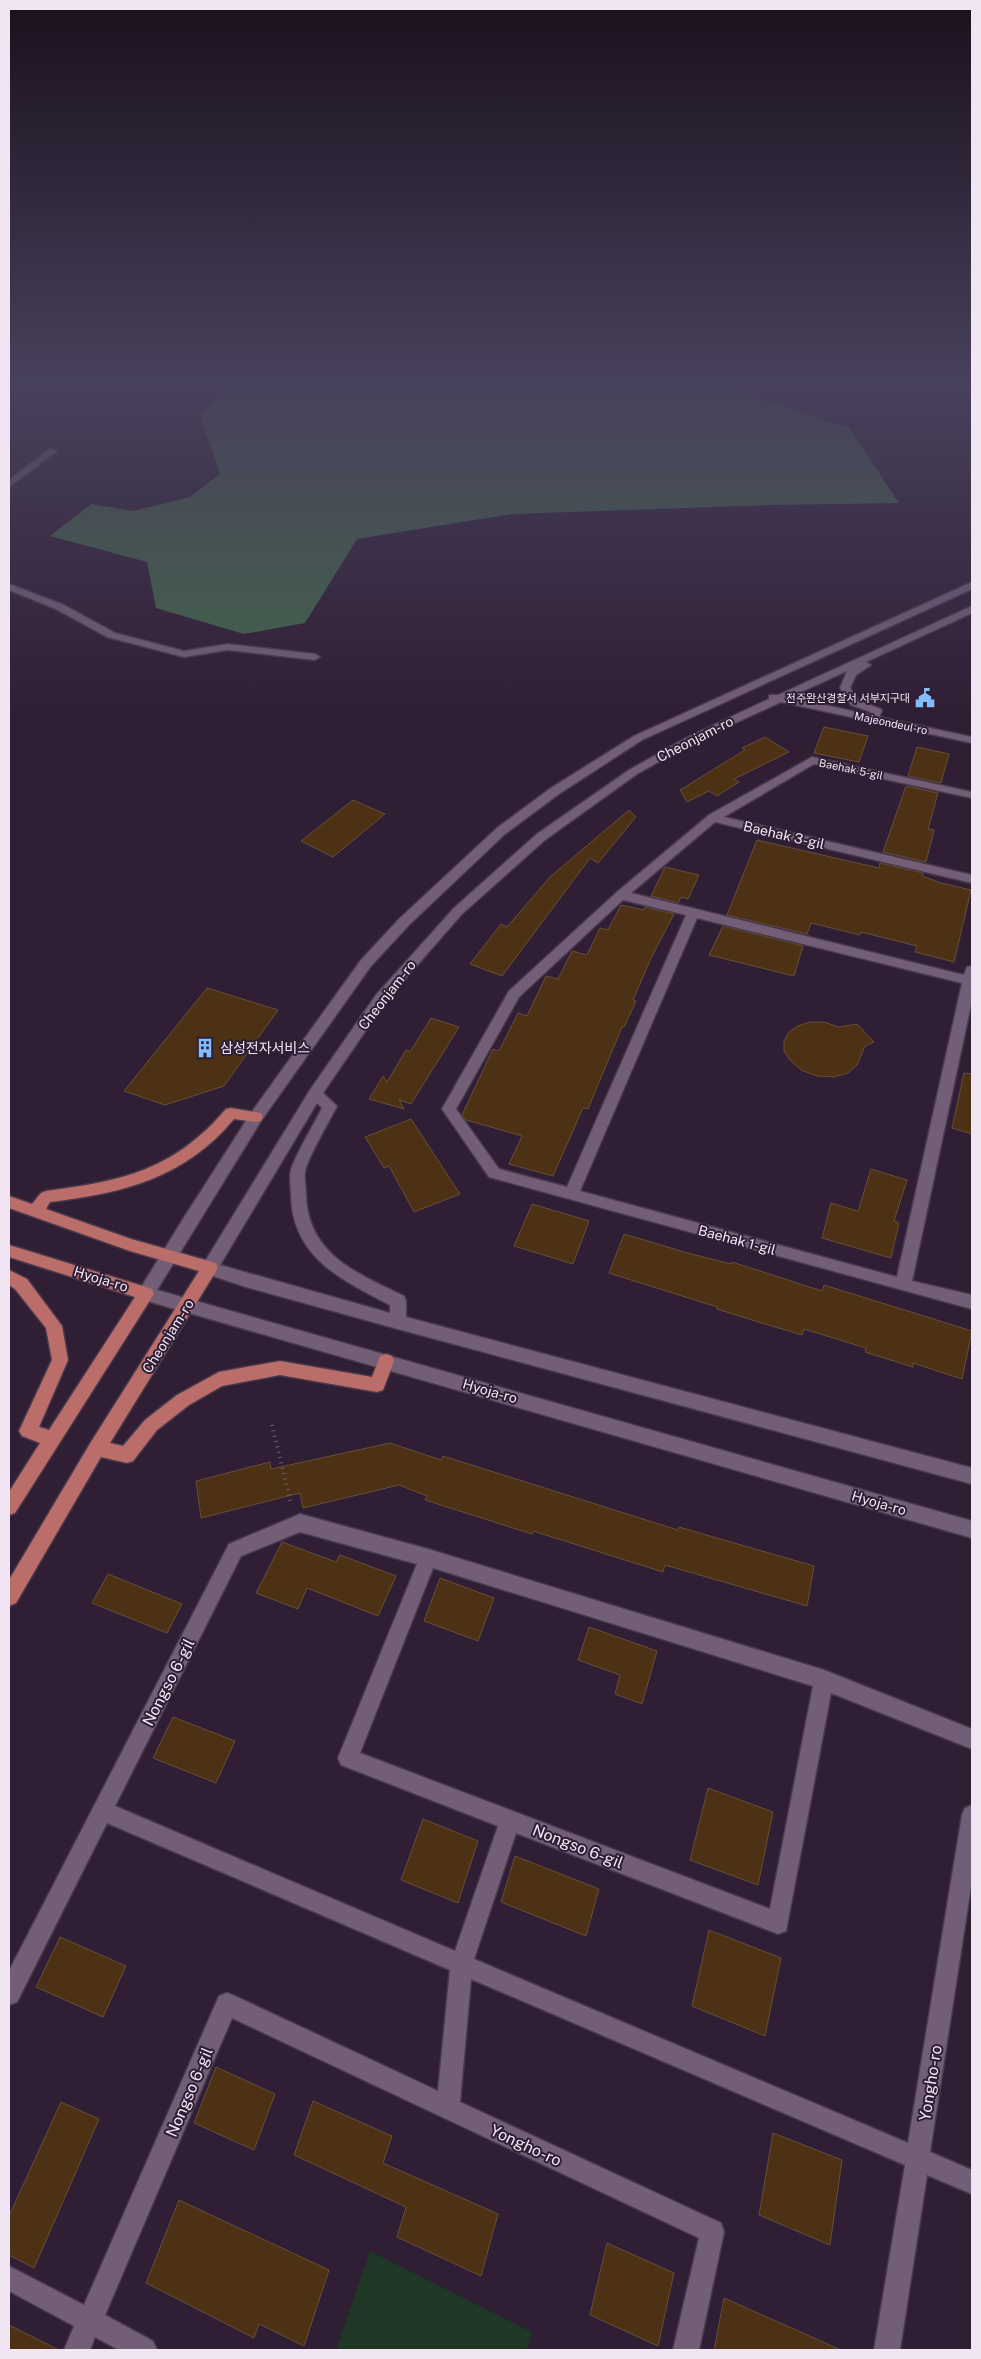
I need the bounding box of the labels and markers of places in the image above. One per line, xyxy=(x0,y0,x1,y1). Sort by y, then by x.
public building icon: 전주완산경찰서 서부지구대 xyxy=(914,687,936,709)
place label: 전주완산경찰서 서부지구대 xyxy=(786,692,910,704)
building icon: 삼성전자서비스 xyxy=(194,1037,216,1059)
place label: 삼성전자서비스 xyxy=(220,1040,310,1056)

